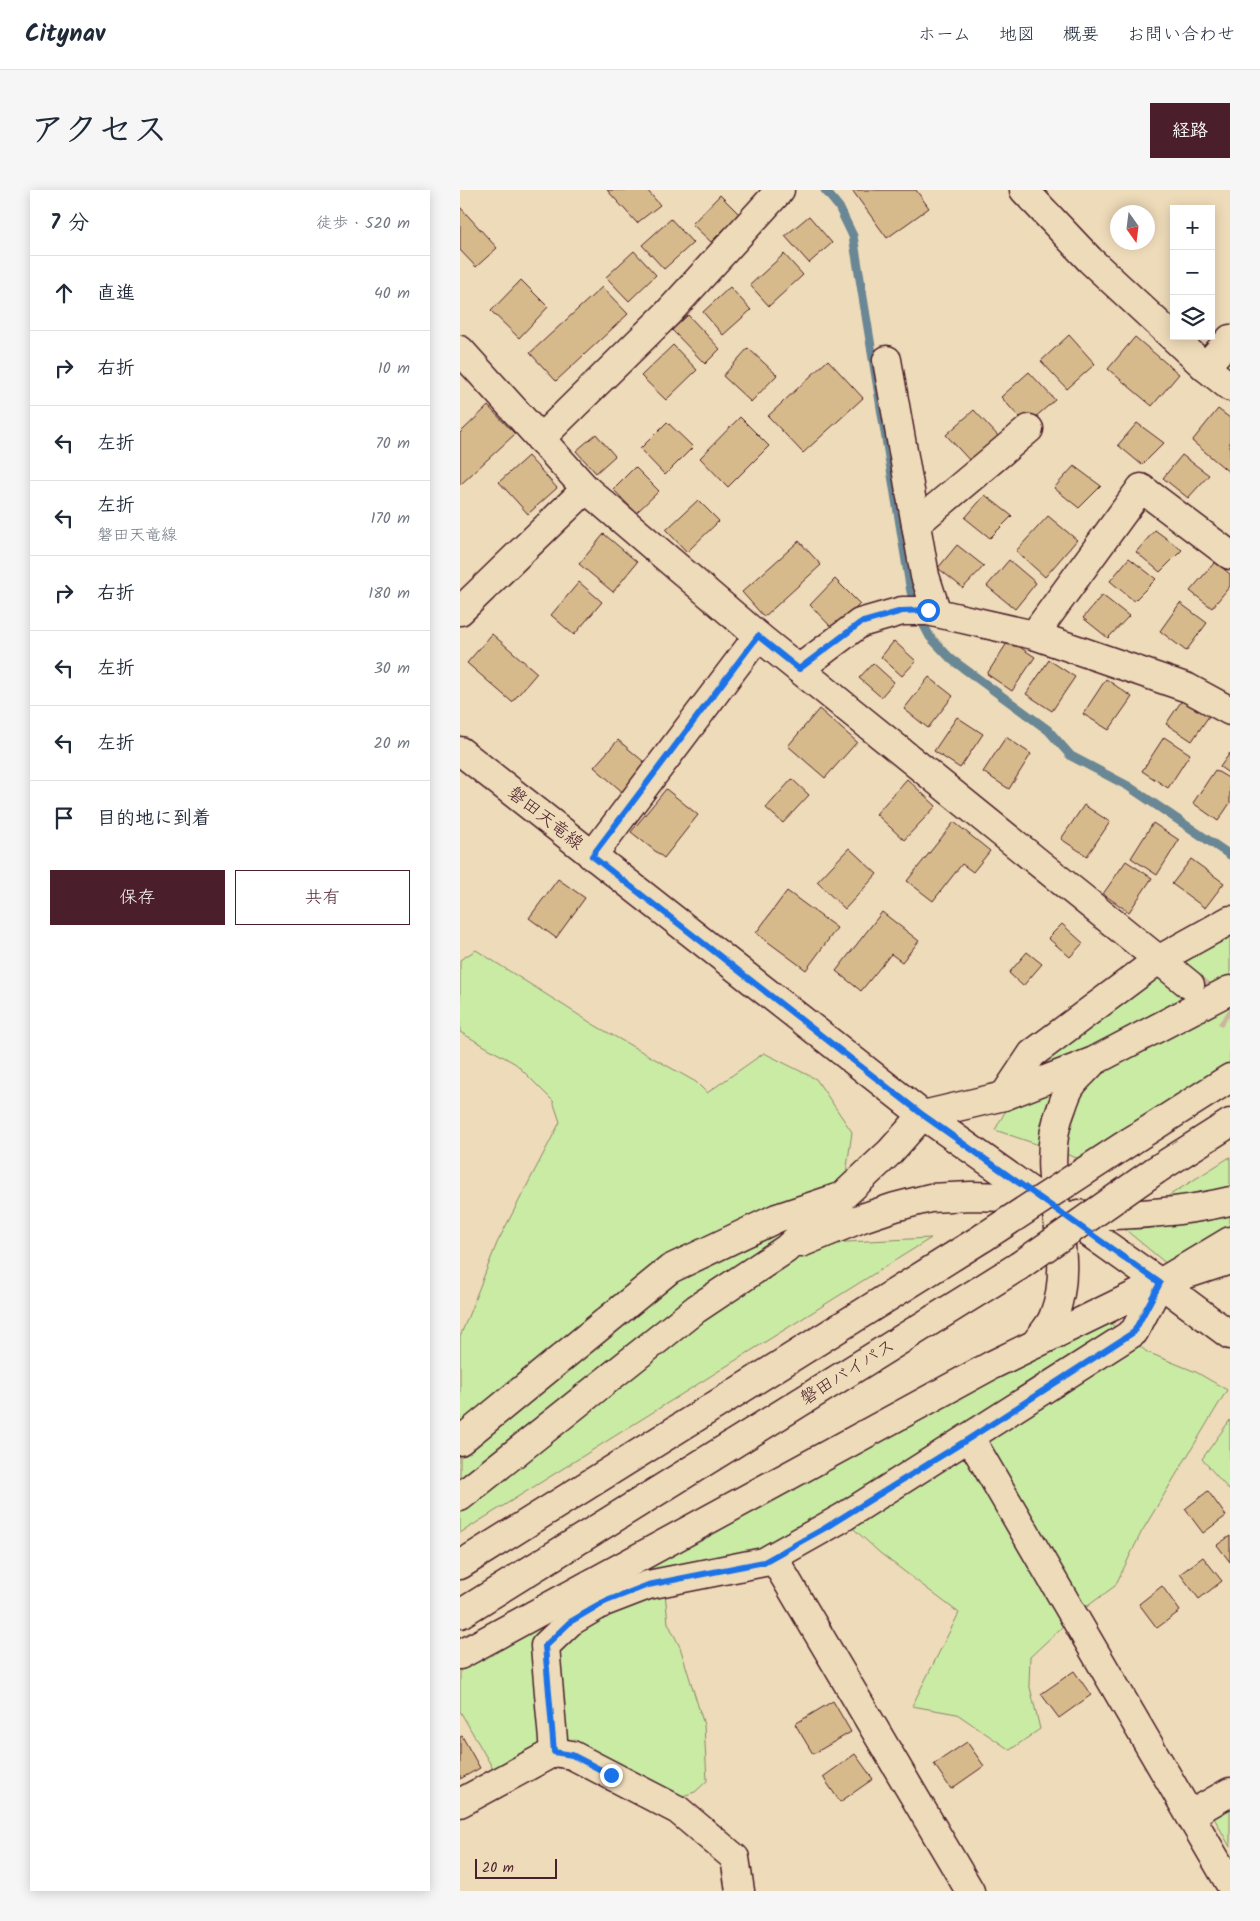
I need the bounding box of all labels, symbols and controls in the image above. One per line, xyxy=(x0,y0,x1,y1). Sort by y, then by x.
text: Citynav xyxy=(25,15,105,54)
text: ホーム xyxy=(918,21,971,50)
text: 地図 xyxy=(999,21,1035,50)
text: 概要 xyxy=(1063,21,1099,50)
text: お問い合わせ xyxy=(1127,21,1235,50)
button: 経路 xyxy=(1150,103,1230,158)
text: アクセス xyxy=(30,104,168,160)
north arrow xyxy=(1110,205,1155,250)
map controls xyxy=(1170,205,1215,340)
button: + xyxy=(1170,205,1215,250)
text: 7 分 xyxy=(50,207,89,240)
text: 徒歩 · 520 m xyxy=(316,211,410,236)
button: − xyxy=(1170,250,1215,295)
icon: ahead xyxy=(50,279,78,307)
text: 直進 xyxy=(97,279,135,309)
text: 40 m xyxy=(374,281,410,306)
button: layers xyxy=(1170,295,1215,340)
icon: right xyxy=(50,354,78,382)
text: 右折 xyxy=(97,354,135,384)
text: 10 m xyxy=(378,356,410,381)
icon: left xyxy=(50,429,78,457)
text: 左折 xyxy=(97,429,135,459)
text: 70 m xyxy=(375,431,410,456)
text: 左折 xyxy=(97,491,135,521)
icon: left xyxy=(50,504,78,532)
text: 170 m xyxy=(370,506,410,531)
text: 磐田天竜線 xyxy=(97,523,177,548)
icon: right xyxy=(50,579,78,607)
text: 右折 xyxy=(97,579,135,609)
text: 180 m xyxy=(368,581,410,606)
route start xyxy=(917,599,940,622)
icon: left xyxy=(50,654,78,682)
text: 左折 xyxy=(97,654,135,684)
text: 30 m xyxy=(374,656,410,681)
icon: left xyxy=(50,729,78,757)
text: 左折 xyxy=(97,729,135,759)
text: 20 m xyxy=(374,731,410,756)
street label: 磐田天竜線 xyxy=(501,780,589,858)
icon: arrive xyxy=(50,804,78,832)
text: 目的地に到着 xyxy=(97,804,211,834)
button: 保存 xyxy=(50,870,225,925)
button: 共有 xyxy=(235,870,410,925)
street label: 磐田バイパス xyxy=(795,1332,901,1414)
route end xyxy=(600,1764,623,1787)
scale bar xyxy=(475,1856,558,1879)
text: 20 m xyxy=(482,1857,514,1879)

